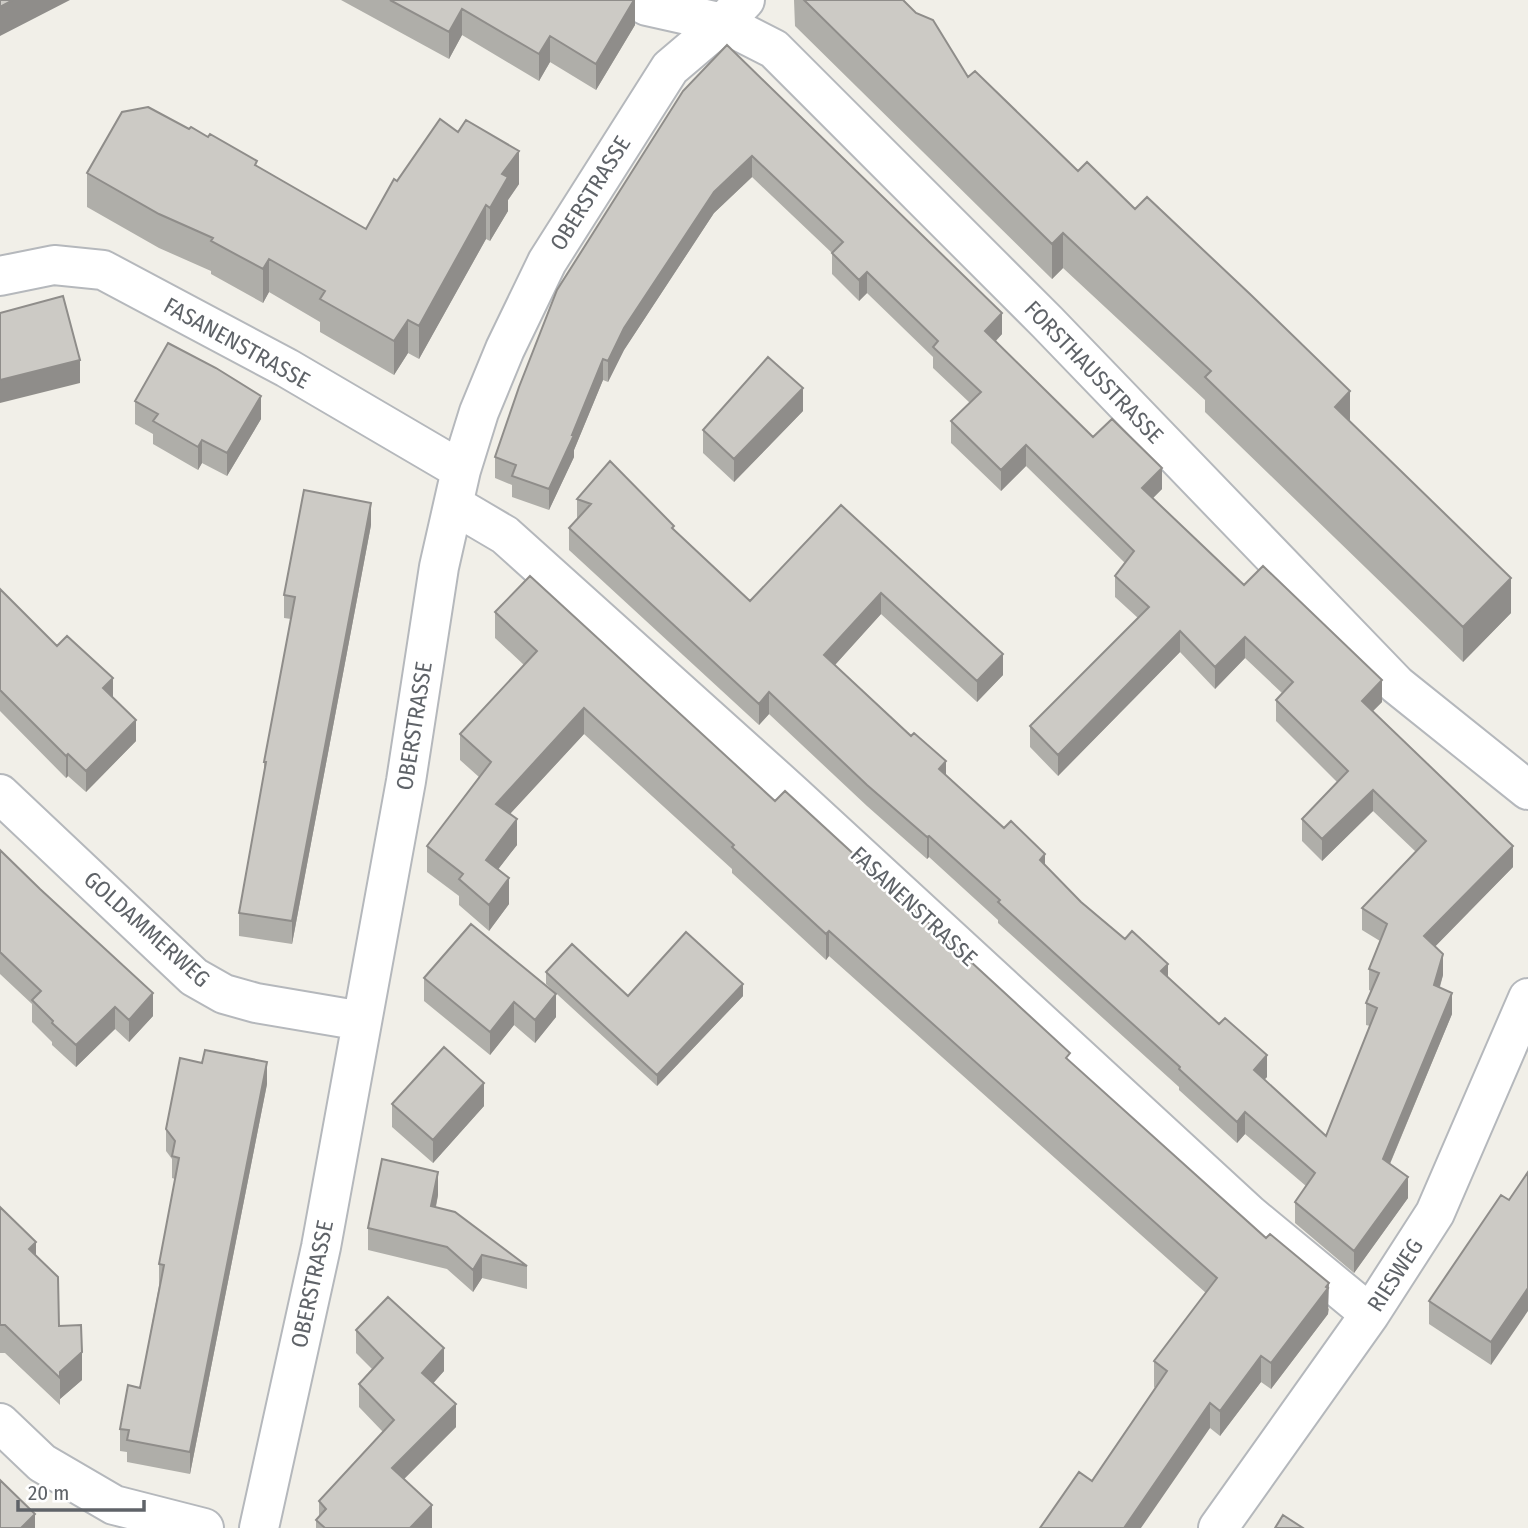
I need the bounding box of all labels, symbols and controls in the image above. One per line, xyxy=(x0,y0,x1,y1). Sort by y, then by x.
street label: OBERSTRASSE xyxy=(544,131,636,255)
street label: FASANENSTRASSE xyxy=(159,291,315,395)
street label: FORSTHAUSSTRASSE xyxy=(1019,295,1169,449)
street label: OBERSTRASSE xyxy=(390,660,438,792)
street label: FASANENSTRASSE xyxy=(845,840,983,972)
street label: GOLDAMMERWEG xyxy=(78,865,216,993)
street label: OBERSTRASSE xyxy=(285,1218,339,1350)
street label: RIESWEG xyxy=(1361,1233,1429,1317)
scale bar xyxy=(18,1468,144,1512)
text: 20 m xyxy=(28,1480,69,1506)

